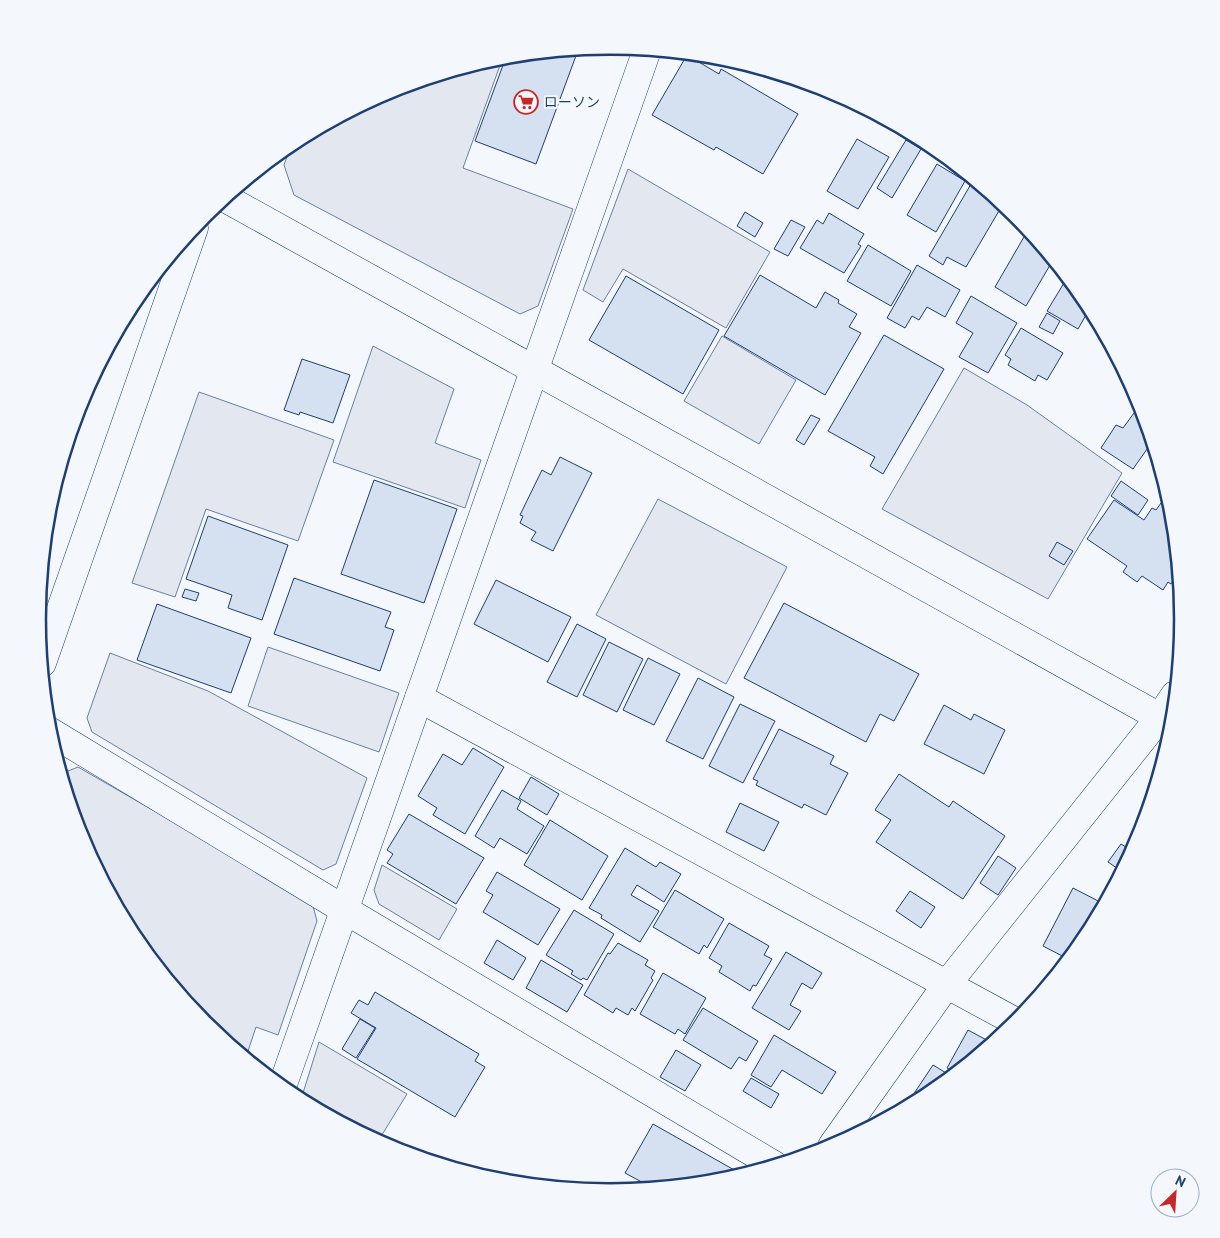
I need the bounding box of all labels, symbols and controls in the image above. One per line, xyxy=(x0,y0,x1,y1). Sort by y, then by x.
supermarket icon: ローソン xyxy=(513,89,539,115)
place label: ローソン xyxy=(544,93,600,111)
north arrow xyxy=(1150,1168,1200,1218)
text: N xyxy=(1173,1171,1188,1191)

